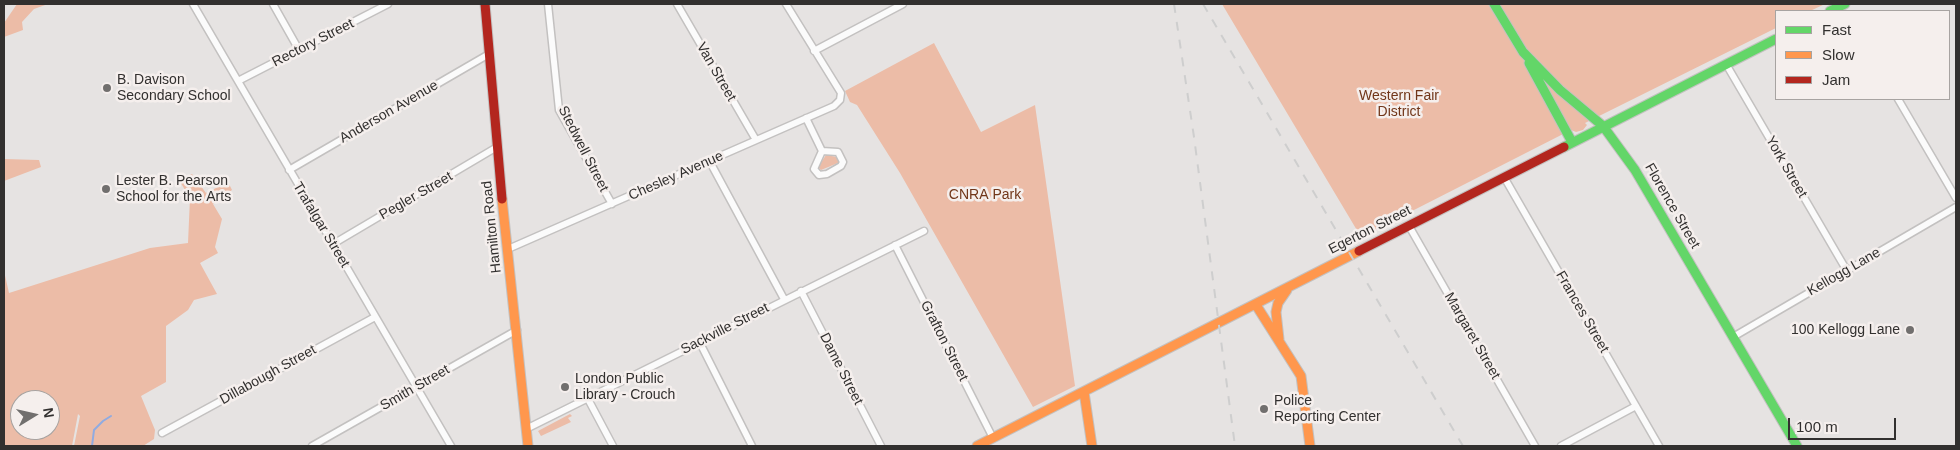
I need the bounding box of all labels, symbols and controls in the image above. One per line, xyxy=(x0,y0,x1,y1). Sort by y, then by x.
legend xyxy=(1775,10,1950,100)
street label: Rectory Street xyxy=(269,15,357,71)
text: Fast xyxy=(1822,21,1851,38)
street label: Van Street xyxy=(692,40,740,104)
text: Slow xyxy=(1822,46,1855,63)
text: Jam xyxy=(1822,71,1850,88)
place label: B. Davison Secondary School xyxy=(117,72,231,104)
street label: Anderson Avenue xyxy=(337,77,441,147)
marker: B. Davison Secondary School xyxy=(101,82,113,94)
park label: Western Fair District xyxy=(1359,88,1439,120)
street label: Stedwell Street xyxy=(554,103,612,195)
street label: York Street xyxy=(1762,133,1810,201)
street label: Chesley Avenue xyxy=(626,148,726,204)
street label: Florence Street xyxy=(1641,160,1703,252)
street label: Pegler Street xyxy=(376,168,456,224)
place label: Lester B. Pearson School for the Arts xyxy=(116,173,231,206)
street label: Trafalgar Street xyxy=(289,179,353,271)
street label: Hamilton Road xyxy=(479,180,505,274)
marker: Lester B. Pearson School for the Arts xyxy=(100,183,112,195)
park label: CNRA Park xyxy=(949,187,1021,203)
street label: Egerton Street xyxy=(1326,202,1414,258)
street label: Kellogg Lane xyxy=(1804,244,1884,300)
street label: Frances Street xyxy=(1552,268,1612,356)
street label: Margaret Street xyxy=(1440,290,1504,382)
street label: Grafton Street xyxy=(917,298,971,384)
street label: Sackville Street xyxy=(678,300,772,358)
place label: 100 Kellogg Lane xyxy=(1791,322,1900,338)
marker: 100 Kellogg Lane xyxy=(1904,324,1916,336)
street label: Dame Street xyxy=(816,330,866,408)
street label: Dillabough Street xyxy=(217,342,319,408)
street label: Smith Street xyxy=(377,361,453,415)
place label: London Public Library - Crouch xyxy=(575,371,675,404)
marker: London Public Library - Crouch xyxy=(559,381,571,393)
north arrow xyxy=(10,390,60,440)
place label: Police Reporting Center xyxy=(1274,393,1381,426)
marker: Police Reporting Center xyxy=(1258,403,1270,415)
text: N xyxy=(40,407,58,419)
scale bar xyxy=(1790,408,1898,440)
text: 100 m xyxy=(1796,418,1838,435)

